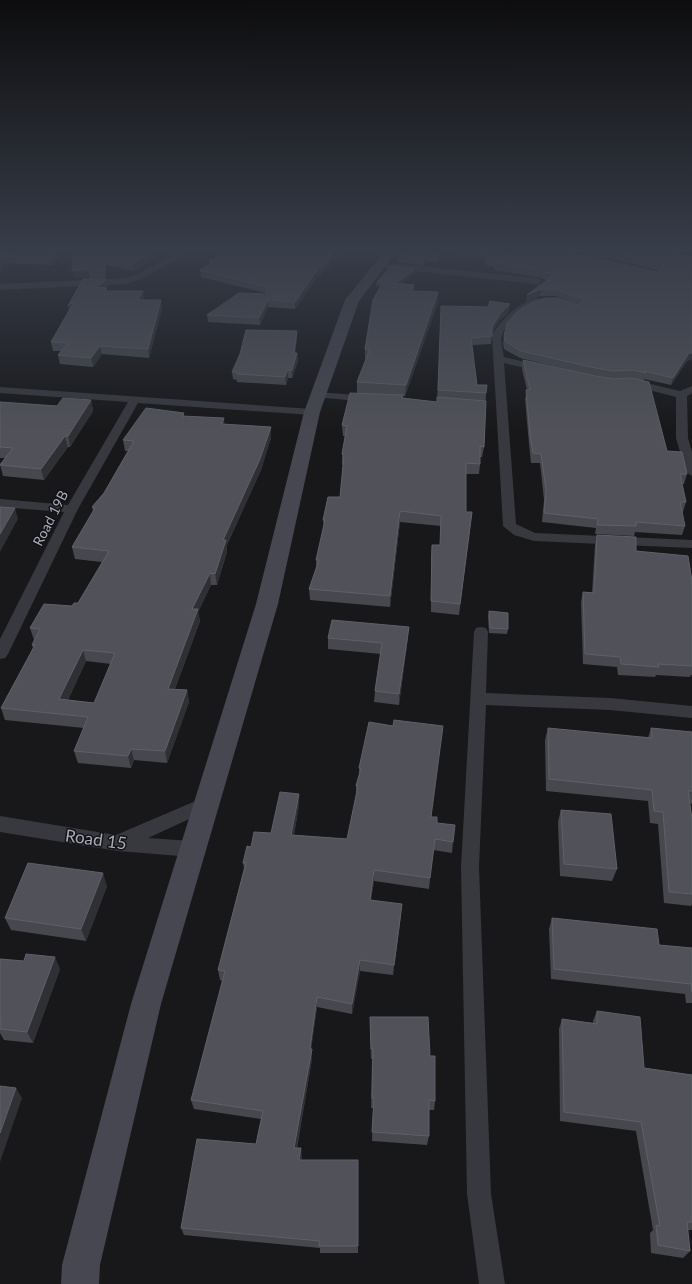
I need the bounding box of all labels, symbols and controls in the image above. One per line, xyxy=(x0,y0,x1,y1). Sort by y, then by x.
street label: Road 19B xyxy=(29,487,71,549)
street label: Road 15 xyxy=(64,824,128,854)

